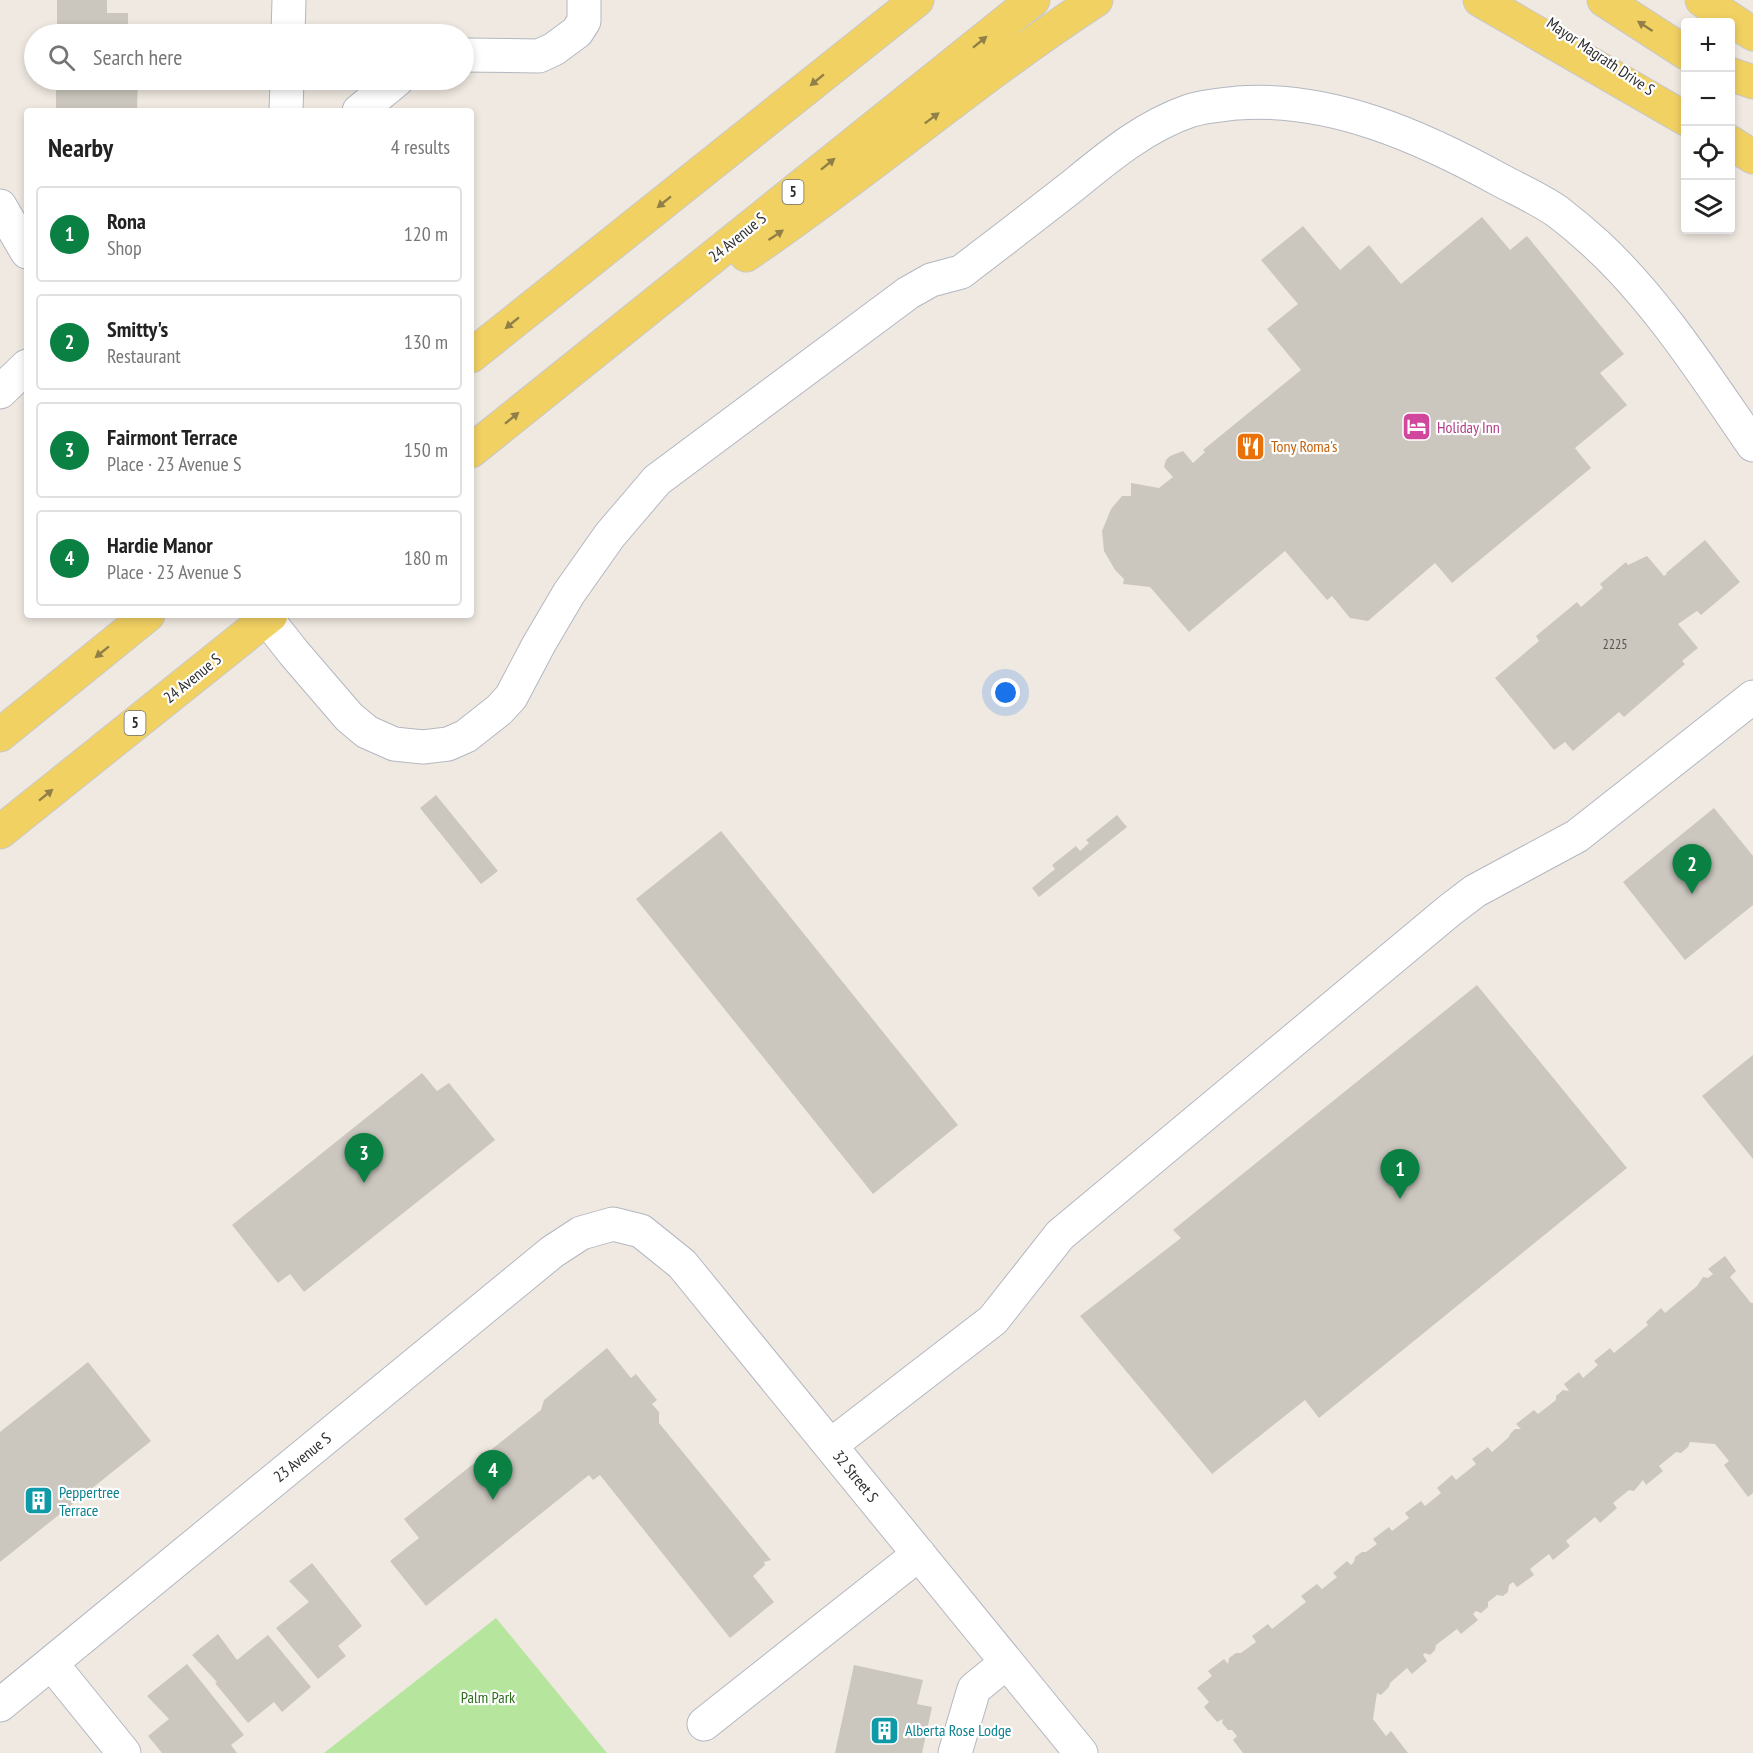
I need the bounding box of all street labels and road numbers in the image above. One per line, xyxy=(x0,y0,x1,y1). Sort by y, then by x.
street label: Mayor Magrath Drive S xyxy=(1543,13,1659,100)
road number: 5 xyxy=(782,180,804,204)
street label: 24 Avenue S xyxy=(704,208,770,266)
street label: 24 Avenue S xyxy=(159,649,225,707)
road number: 5 xyxy=(124,711,146,735)
street label: 23 Avenue S xyxy=(269,1428,335,1486)
street label: 32 Street S xyxy=(829,1446,883,1506)

